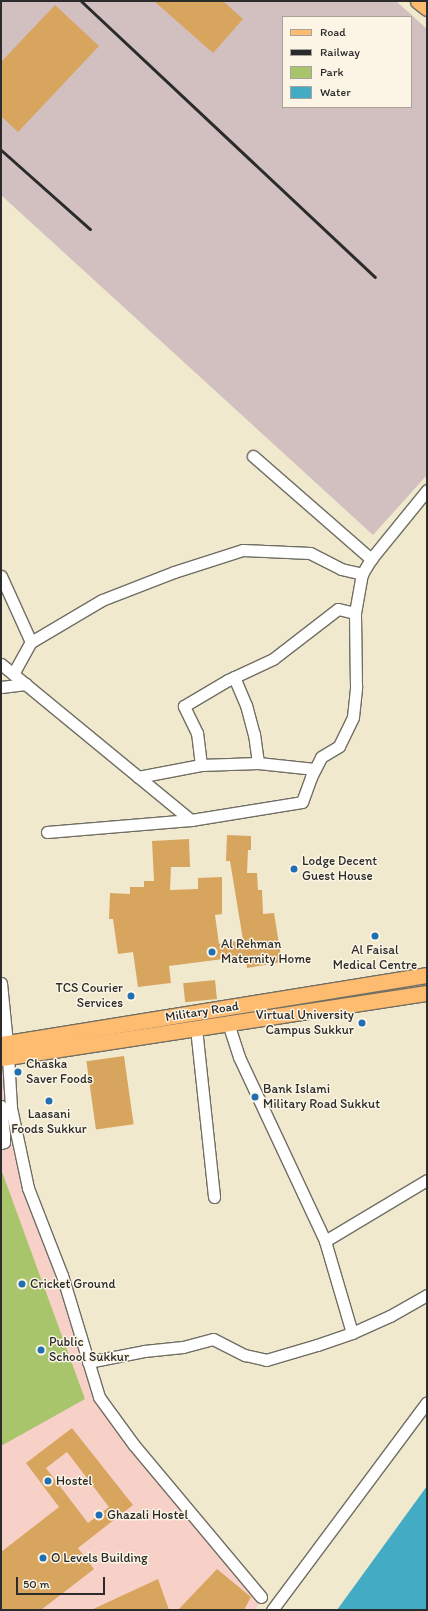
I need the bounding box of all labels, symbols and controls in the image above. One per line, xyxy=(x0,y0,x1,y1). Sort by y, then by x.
legend xyxy=(282,16,412,108)
text: Road xyxy=(320,25,346,39)
text: Railway xyxy=(320,45,360,59)
text: Park xyxy=(320,65,344,79)
text: Water xyxy=(320,85,351,99)
place label: Lodge Decent Guest House xyxy=(302,854,377,885)
marker: Lodge Decent Guest House xyxy=(289,864,299,874)
marker: Al Faisal Medical Centre xyxy=(369,930,381,942)
place label: Al Rehman Maternity Home xyxy=(221,937,311,968)
place label: Al Faisal Medical Centre xyxy=(333,943,417,974)
marker: Al Rehman Maternity Home xyxy=(206,946,218,958)
place label: TCS Courier Services xyxy=(55,981,123,1012)
marker: TCS Courier Services xyxy=(126,991,136,1001)
street label: Military Road xyxy=(164,998,240,1026)
place label: Virtual University Campus Sukkur xyxy=(256,1008,354,1039)
marker: Virtual University Campus Sukkur xyxy=(357,1018,367,1028)
place label: Chaska Saver Foods xyxy=(26,1057,93,1088)
marker: Chaska Saver Foods xyxy=(13,1067,23,1077)
place label: Bank Islami Military Road Sukkut xyxy=(263,1082,380,1113)
marker: Bank Islami Military Road Sukkut xyxy=(250,1092,260,1102)
marker: Laasani Foods Sukkur xyxy=(44,1096,54,1106)
place label: Laasani Foods Sukkur xyxy=(11,1107,87,1138)
place label: Cricket Ground xyxy=(30,1276,115,1292)
marker: Cricket Ground xyxy=(17,1279,27,1289)
place label: Public School Sukkur xyxy=(49,1335,129,1366)
marker: Public School Sukkur xyxy=(36,1345,46,1355)
place label: Hostel xyxy=(56,1473,92,1489)
marker: Hostel xyxy=(43,1476,53,1486)
place label: Ghazali Hostel xyxy=(107,1507,188,1523)
marker: Ghazali Hostel xyxy=(94,1510,104,1520)
place label: O Levels Building xyxy=(51,1550,148,1566)
marker: O Levels Building xyxy=(38,1553,48,1563)
scale bar xyxy=(18,1569,107,1595)
text: 50 m xyxy=(23,1577,49,1591)

